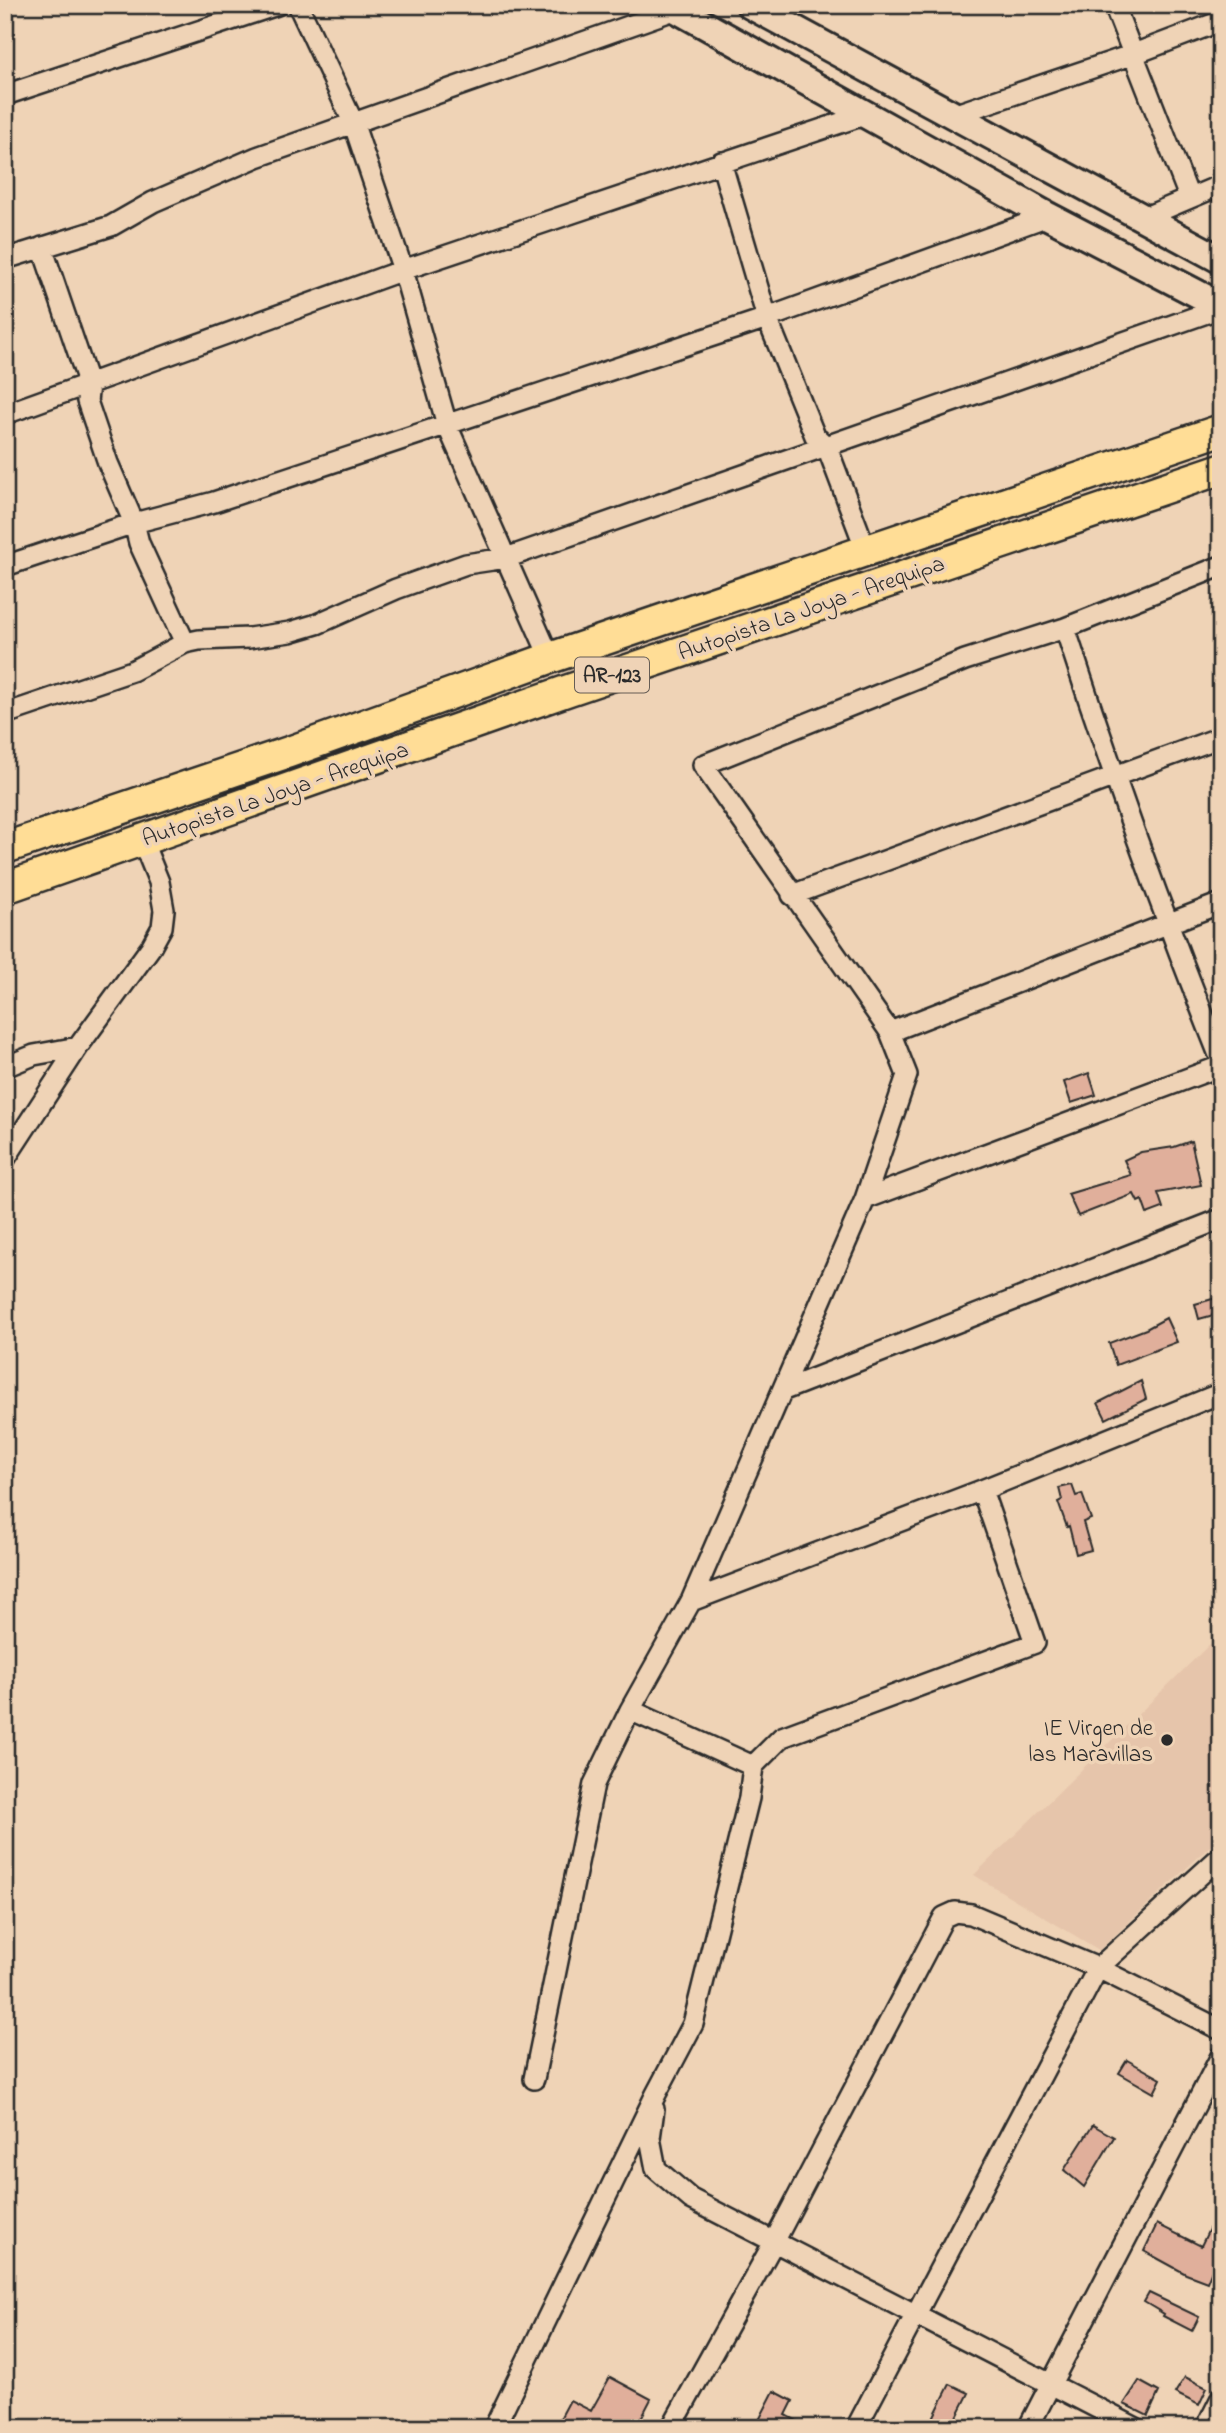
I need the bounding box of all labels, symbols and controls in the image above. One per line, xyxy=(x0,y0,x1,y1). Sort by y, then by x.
street label: Autopista La Joya - Arequipa xyxy=(674,548,950,672)
road number: AR-123 xyxy=(575,658,649,692)
street label: Autopista La Joya - Arequipa xyxy=(138,734,414,858)
place label: IE Virgen de las Maravillas xyxy=(1028,1713,1154,1772)
marker: IE Virgen de las Maravillas xyxy=(1159,1732,1175,1748)

